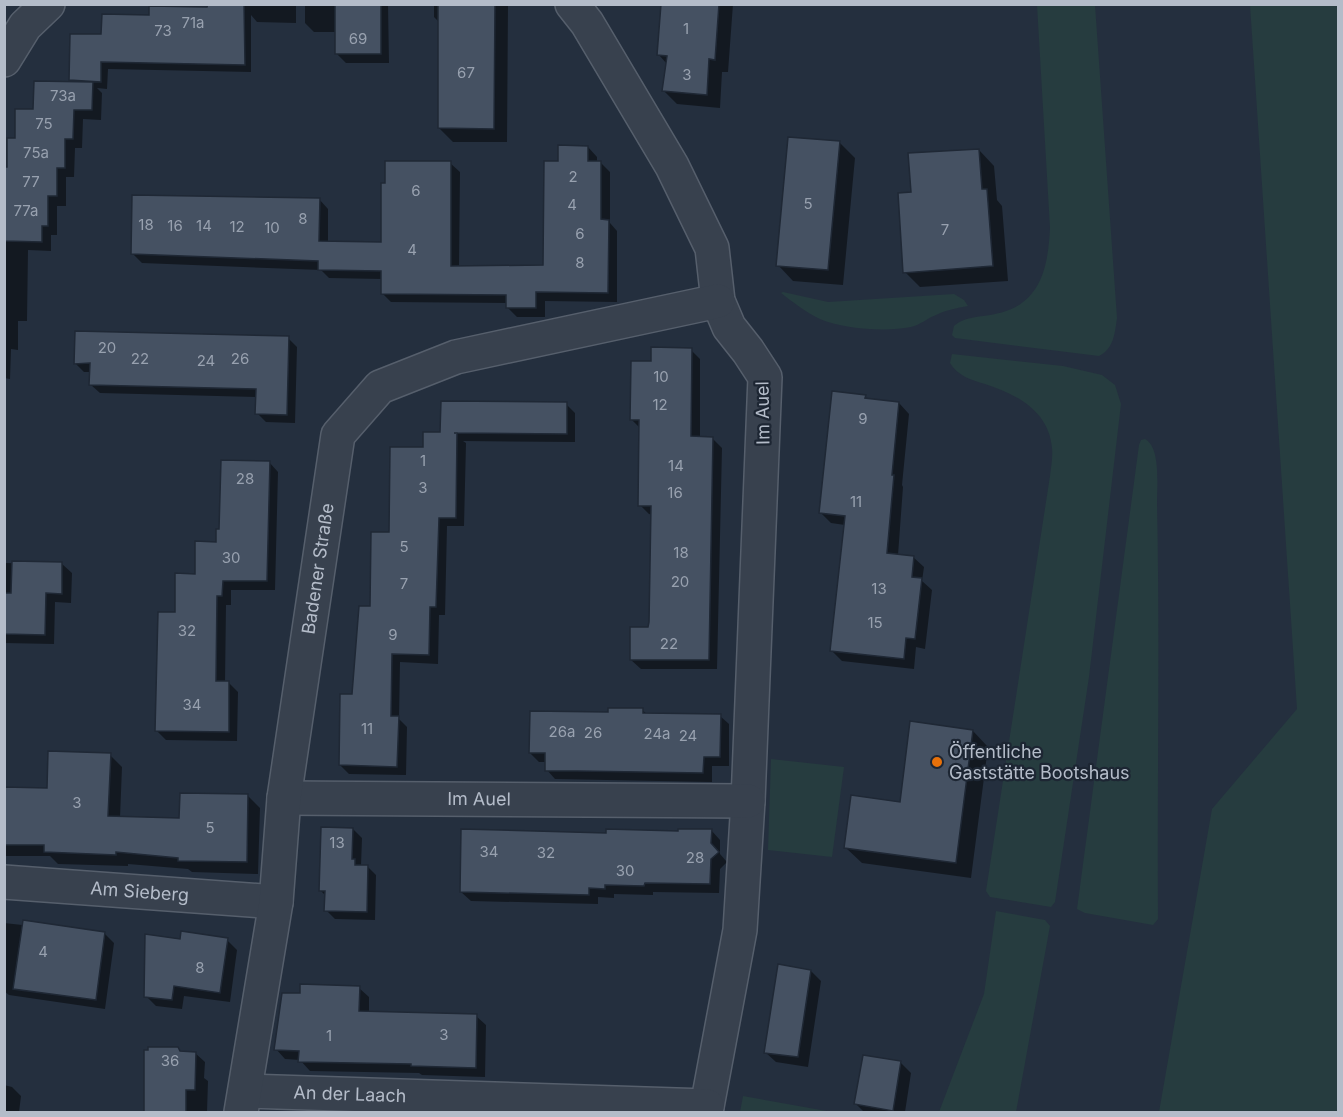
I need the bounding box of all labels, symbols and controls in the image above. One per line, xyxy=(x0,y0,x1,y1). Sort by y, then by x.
house number: 71a xyxy=(181,13,205,32)
house number: 1 xyxy=(683,19,689,38)
house number: 73 xyxy=(154,21,172,40)
house number: 69 xyxy=(349,29,367,48)
house number: 67 xyxy=(457,63,475,82)
house number: 3 xyxy=(682,65,692,84)
house number: 73a xyxy=(50,86,76,105)
house number: 75 xyxy=(35,114,53,133)
house number: 75a xyxy=(23,143,49,162)
house number: 2 xyxy=(568,167,578,186)
house number: 77 xyxy=(22,172,40,191)
house number: 6 xyxy=(411,181,421,200)
house number: 5 xyxy=(803,194,813,213)
house number: 4 xyxy=(567,195,577,214)
house number: 77a xyxy=(13,201,39,220)
house number: 8 xyxy=(298,209,308,228)
house number: 18 xyxy=(138,215,154,234)
house number: 16 xyxy=(167,216,183,235)
house number: 14 xyxy=(196,216,212,235)
house number: 12 xyxy=(229,217,245,236)
house number: 10 xyxy=(264,218,280,237)
house number: 7 xyxy=(941,220,949,239)
house number: 6 xyxy=(575,224,585,243)
house number: 4 xyxy=(407,240,417,259)
house number: 8 xyxy=(575,253,585,272)
house number: 20 xyxy=(98,338,116,357)
house number: 22 xyxy=(131,349,149,368)
house number: 26 xyxy=(231,349,249,368)
house number: 24 xyxy=(197,351,215,370)
house number: 10 xyxy=(653,367,669,386)
street label: Im Auel xyxy=(751,381,774,445)
house number: 12 xyxy=(652,395,668,414)
house number: 9 xyxy=(858,409,868,428)
house number: 1 xyxy=(420,451,426,470)
house number: 14 xyxy=(668,456,684,475)
house number: 28 xyxy=(236,469,254,488)
house number: 3 xyxy=(418,478,428,497)
house number: 16 xyxy=(667,483,683,502)
house number: 11 xyxy=(850,492,862,511)
street label: Badener Straße xyxy=(297,502,338,636)
house number: 5 xyxy=(399,537,409,556)
house number: 18 xyxy=(673,543,689,562)
house number: 30 xyxy=(222,548,240,567)
house number: 20 xyxy=(671,572,689,591)
house number: 7 xyxy=(400,574,408,593)
house number: 13 xyxy=(871,579,887,598)
house number: 15 xyxy=(867,613,883,632)
house number: 32 xyxy=(178,621,196,640)
house number: 9 xyxy=(388,625,398,644)
house number: 22 xyxy=(660,634,678,653)
house number: 34 xyxy=(183,695,201,714)
house number: 11 xyxy=(361,719,373,738)
house number: 26a xyxy=(549,722,575,741)
house number: 26 xyxy=(584,723,602,742)
house number: 24a xyxy=(643,724,671,743)
house number: 24 xyxy=(679,726,697,745)
place label: Öffentliche Gaststätte Bootshaus xyxy=(949,740,1130,783)
marker: Öffentliche Gaststätte Bootshaus xyxy=(930,755,944,769)
street label: Im Auel xyxy=(447,788,511,809)
house number: 3 xyxy=(72,793,82,812)
house number: 5 xyxy=(205,818,215,837)
house number: 13 xyxy=(329,833,345,852)
house number: 34 xyxy=(480,842,498,861)
house number: 32 xyxy=(537,843,555,862)
house number: 28 xyxy=(686,848,704,867)
house number: 30 xyxy=(616,861,634,880)
street label: Am Sieberg xyxy=(90,877,190,906)
house number: 4 xyxy=(38,942,48,961)
house number: 8 xyxy=(195,958,205,977)
house number: 3 xyxy=(439,1025,449,1044)
house number: 1 xyxy=(326,1026,332,1045)
house number: 36 xyxy=(161,1051,179,1070)
street label: An der Laach xyxy=(293,1082,407,1106)

